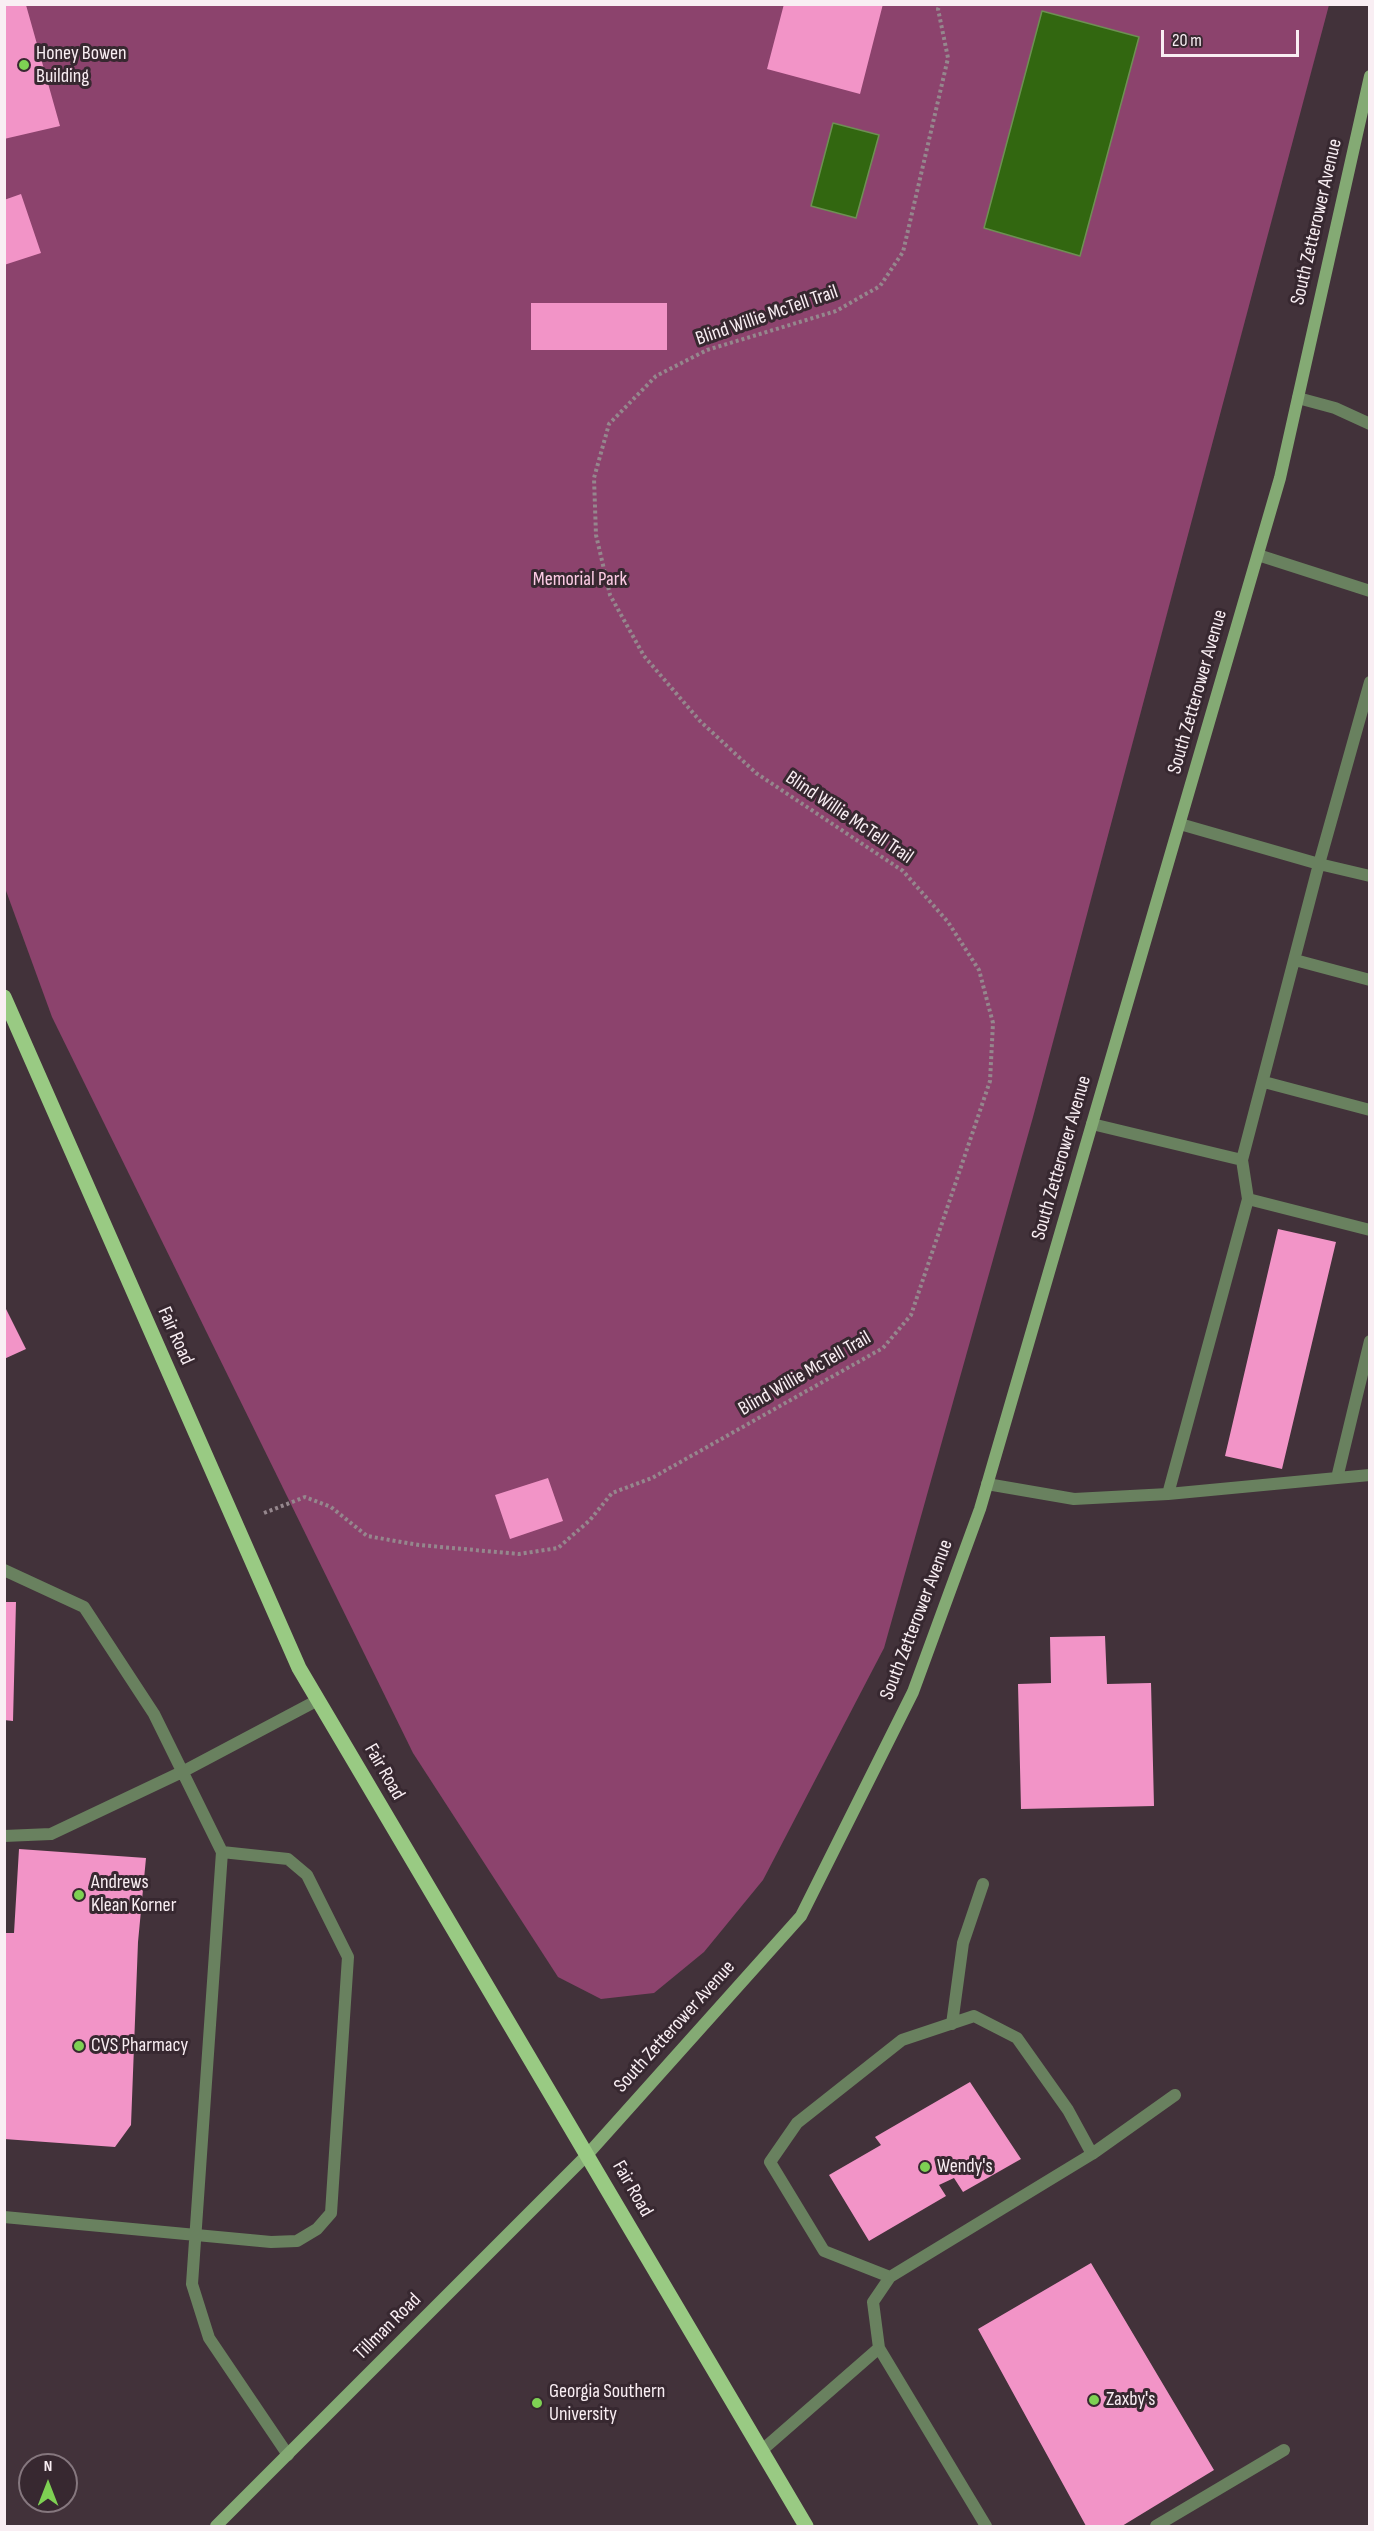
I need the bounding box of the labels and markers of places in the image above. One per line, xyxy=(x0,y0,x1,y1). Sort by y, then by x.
place label: Honey Bowen Building xyxy=(36,42,127,89)
marker: Honey Bowen Building xyxy=(17,58,31,72)
place label: Andrews Klean Korner xyxy=(91,1871,176,1918)
marker: Andrews Klean Korner xyxy=(72,1888,86,1902)
place label: CVS Pharmacy xyxy=(91,2034,188,2058)
marker: CVS Pharmacy xyxy=(72,2039,86,2053)
place label: Wendy's xyxy=(937,2155,993,2179)
marker: Wendy's xyxy=(918,2160,932,2174)
place label: Georgia Southern University xyxy=(549,2380,665,2427)
place label: Zaxby's xyxy=(1106,2388,1155,2412)
marker: Zaxby's xyxy=(1087,2393,1101,2407)
marker: Georgia Southern University xyxy=(530,2396,544,2410)

